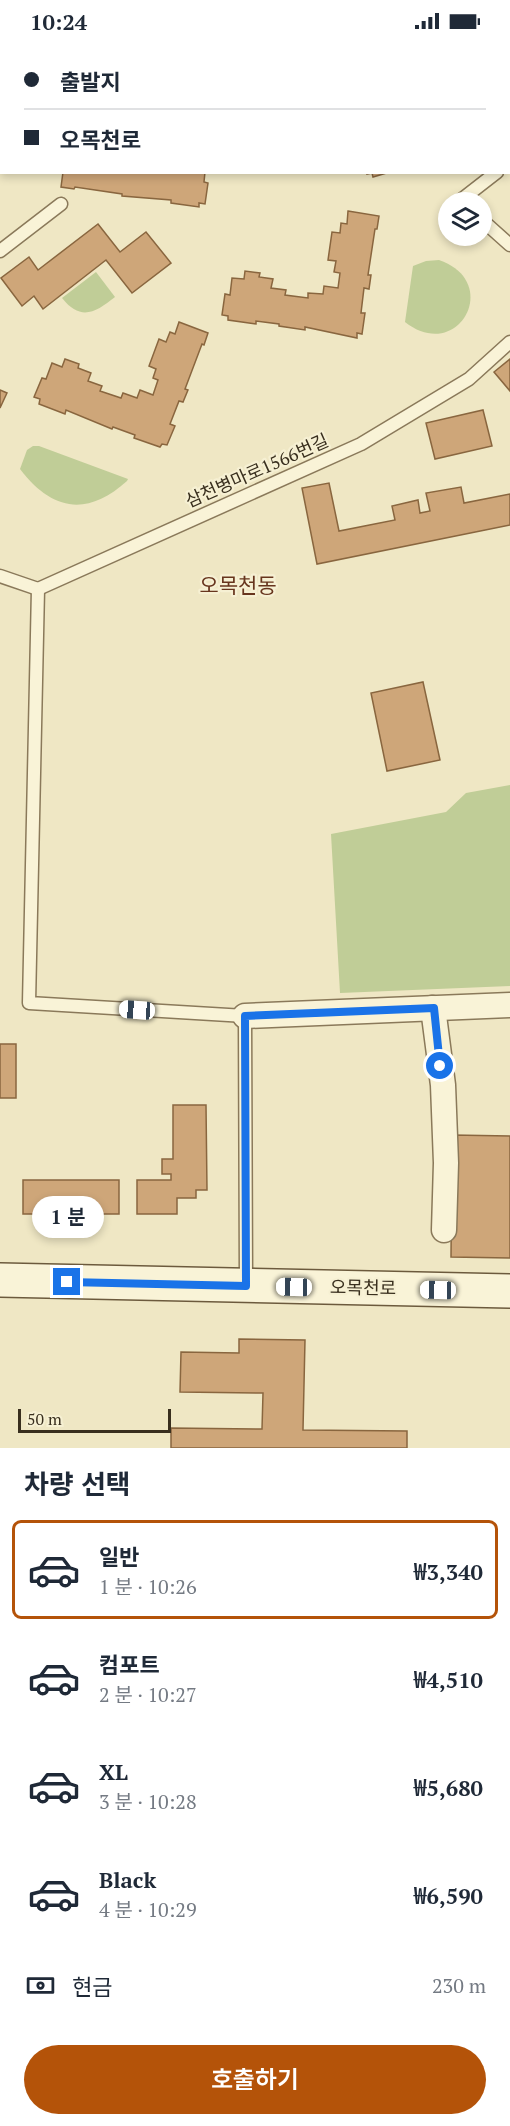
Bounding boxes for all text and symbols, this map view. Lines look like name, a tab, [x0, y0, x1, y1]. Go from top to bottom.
text: 10:24	[30, 7, 87, 36]
text: 출발지	[60, 67, 121, 96]
text: 오목천로	[60, 125, 141, 154]
map controls	[438, 192, 492, 246]
button: layers	[438, 192, 492, 246]
street label: 삼천병마로1566번길	[181, 428, 332, 512]
district label: 오목천동	[199, 571, 277, 599]
car	[118, 1000, 156, 1020]
route start	[426, 1052, 453, 1079]
callout: 1 분	[31, 1195, 103, 1237]
text: 1 분	[50, 1203, 86, 1230]
route end	[53, 1268, 80, 1295]
street label: 오목천로	[330, 1274, 396, 1300]
car	[276, 1278, 312, 1296]
car	[420, 1281, 456, 1299]
scale bar	[18, 1406, 171, 1434]
text: 50 m	[27, 1408, 62, 1430]
text: 차량 선택	[24, 1466, 131, 1502]
text: 일반	[99, 1542, 139, 1571]
icon: car	[27, 1543, 81, 1597]
text: ₩3,340	[414, 1557, 483, 1586]
text: 1 분 · 10:26	[99, 1573, 197, 1600]
text: 컴포트	[99, 1650, 160, 1679]
icon: car	[27, 1651, 81, 1705]
text: ₩4,510	[414, 1665, 483, 1694]
text: 2 분 · 10:27	[99, 1681, 197, 1708]
text: XL	[99, 1757, 128, 1786]
icon: car	[27, 1759, 81, 1813]
text: ₩5,680	[414, 1773, 483, 1802]
text: 3 분 · 10:28	[99, 1788, 197, 1815]
text: Black	[99, 1865, 156, 1894]
icon: car	[27, 1867, 81, 1921]
text: ₩6,590	[414, 1881, 483, 1910]
text: 4 분 · 10:29	[99, 1896, 197, 1923]
icon: cash	[24, 1969, 57, 2002]
text: 현금	[72, 1972, 112, 2001]
text: 230 m	[432, 1972, 486, 1999]
button: 호출하기	[24, 2045, 486, 2114]

